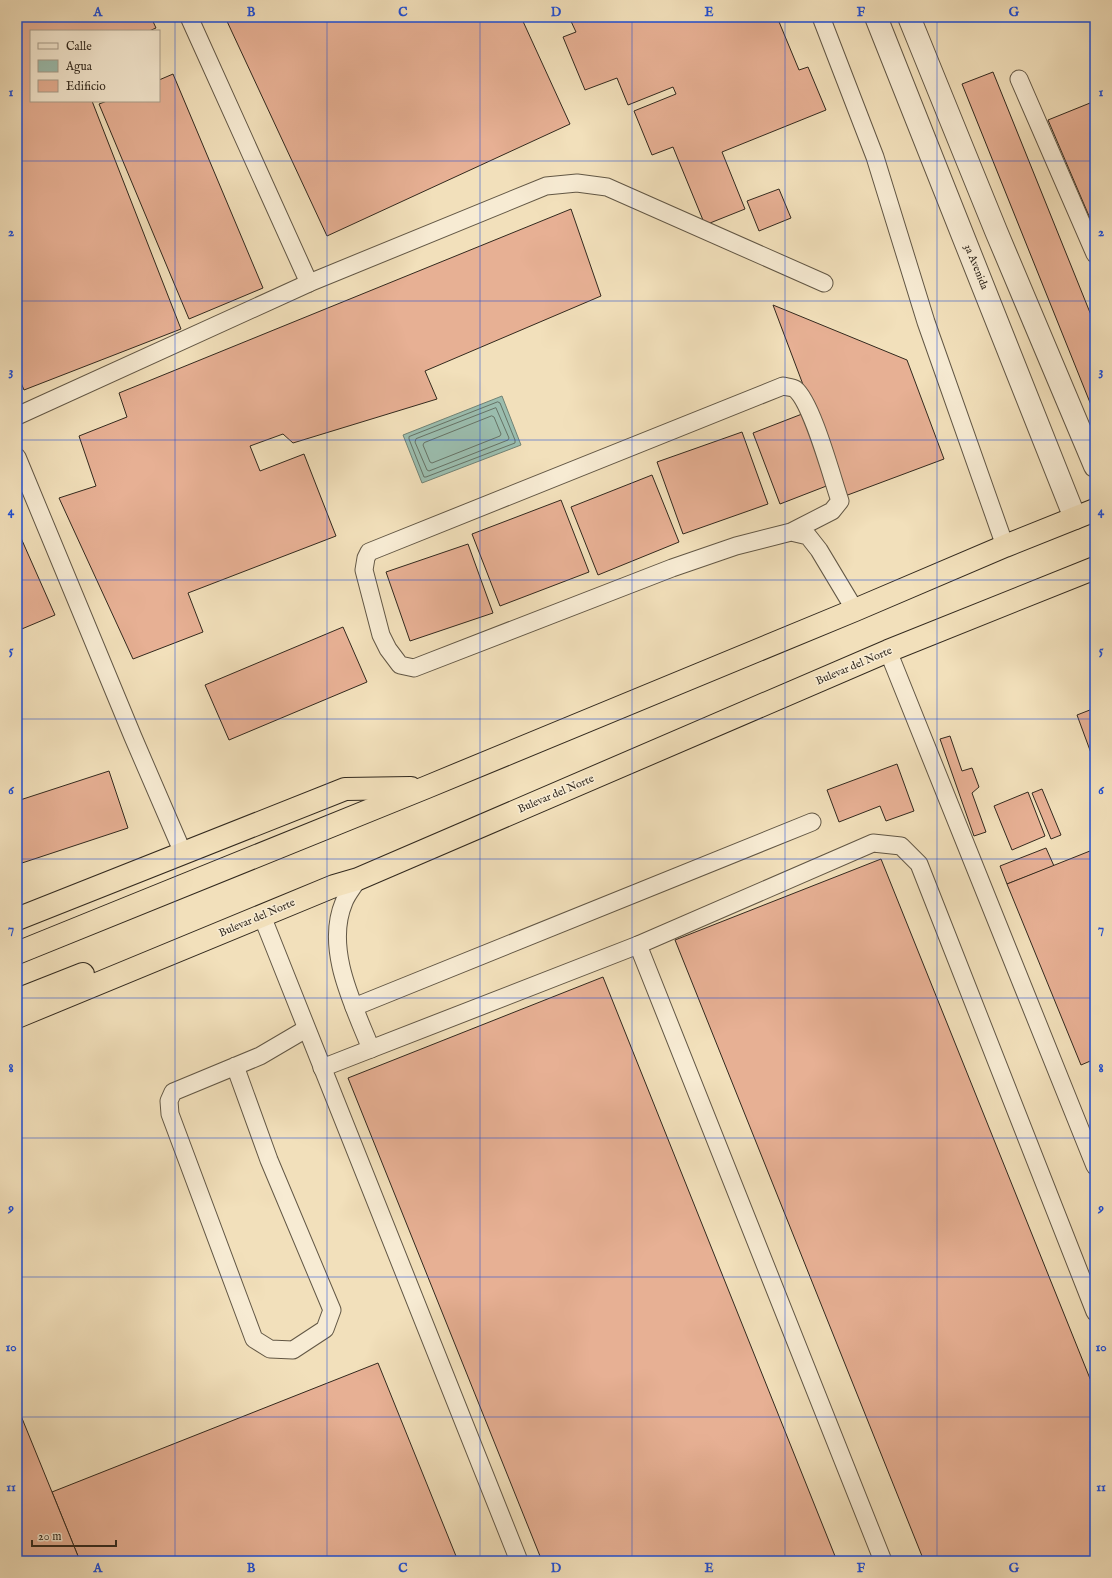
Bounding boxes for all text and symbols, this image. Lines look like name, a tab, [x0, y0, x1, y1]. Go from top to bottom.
text: A	[93, 4, 104, 21]
text: B	[247, 4, 256, 21]
text: C	[398, 4, 408, 21]
text: D	[551, 4, 562, 21]
text: E	[704, 4, 714, 21]
text: F	[857, 4, 866, 21]
text: G	[1009, 4, 1020, 21]
legend	[30, 30, 160, 102]
text: Calle	[66, 39, 92, 54]
text: Agua	[65, 59, 93, 74]
text: Edificio	[66, 79, 106, 94]
text: 1	[9, 84, 14, 101]
text: 1	[1099, 84, 1104, 101]
text: 2	[8, 224, 14, 241]
text: 2	[1098, 224, 1104, 241]
street label: 3a Avenida	[961, 242, 992, 292]
text: 3	[9, 363, 14, 380]
text: 3	[1099, 363, 1104, 380]
text: 4	[8, 503, 15, 520]
text: 4	[1098, 503, 1105, 520]
text: 5	[9, 642, 14, 659]
text: 5	[1099, 642, 1104, 659]
street label: Bulevar del Norte	[814, 644, 894, 688]
street label: Bulevar del Norte	[516, 772, 596, 816]
text: 6	[8, 782, 14, 799]
text: 6	[1098, 782, 1104, 799]
street label: Bulevar del Norte	[217, 896, 297, 940]
text: 7	[8, 921, 14, 938]
text: 7	[1098, 921, 1104, 938]
text: 8	[8, 1060, 14, 1077]
text: 8	[1098, 1060, 1104, 1077]
text: 9	[7, 1200, 14, 1217]
text: 9	[1097, 1200, 1104, 1217]
text: 10	[5, 1339, 17, 1356]
text: 10	[1095, 1339, 1107, 1356]
text: 11	[6, 1479, 16, 1496]
text: 11	[1096, 1479, 1106, 1496]
scale bar	[32, 1522, 116, 1548]
text: 20 m	[38, 1529, 61, 1544]
text: A	[93, 1560, 104, 1577]
text: B	[247, 1560, 256, 1577]
text: C	[398, 1560, 408, 1577]
text: D	[551, 1560, 562, 1577]
text: E	[704, 1560, 714, 1577]
text: F	[857, 1560, 866, 1577]
text: G	[1009, 1560, 1020, 1577]

